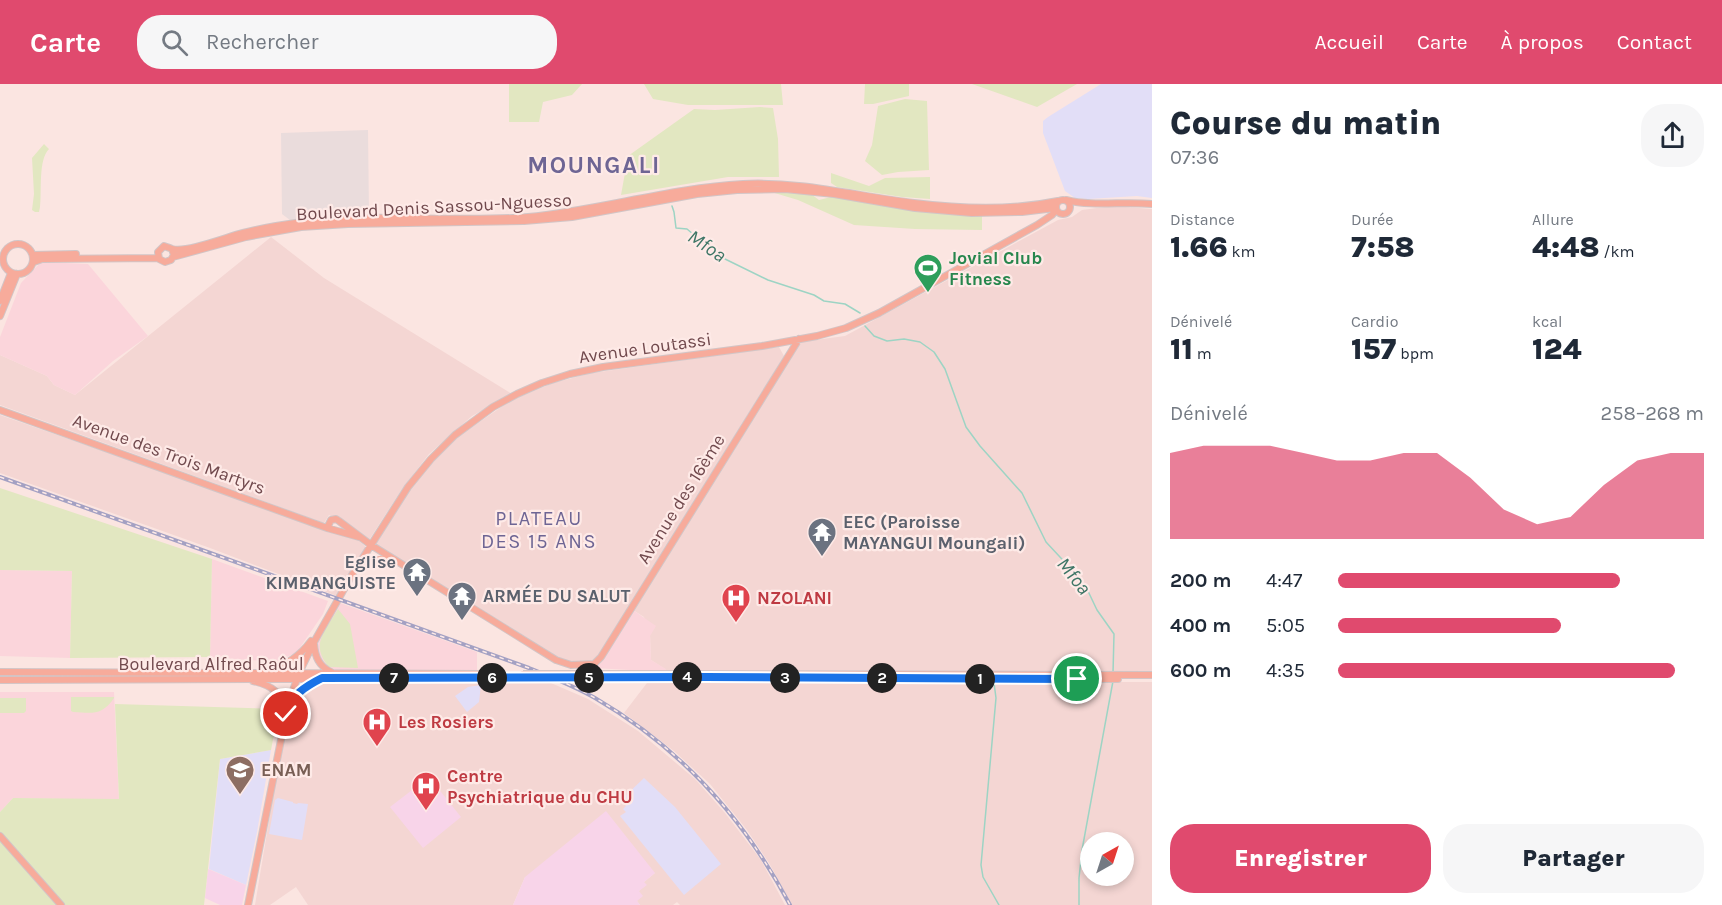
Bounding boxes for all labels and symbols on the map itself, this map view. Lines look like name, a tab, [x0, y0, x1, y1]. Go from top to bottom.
district label: MOUNGALI	[527, 151, 661, 179]
street label: Boulevard Denis Sassou-Nguesso	[296, 189, 572, 225]
water label: Mfoa	[683, 225, 731, 267]
place label: Jovial Club Fitness	[949, 247, 1042, 290]
sports icon: Jovial Club Fitness	[912, 252, 944, 294]
street label: Avenue Loutassi	[577, 328, 713, 368]
street label: Avenue des Trois Martyrs	[70, 409, 268, 499]
street label: Avenue des 16ème	[632, 430, 730, 568]
district label: PLATEAU DES 15 ANS	[481, 507, 597, 553]
place label: EEC (Paroisse MAYANGUI Moungali)	[843, 511, 1026, 554]
temple icon: EEC (Paroisse MAYANGUI Moungali)	[806, 516, 838, 558]
place label: Eglise KIMBANGUISTE	[265, 551, 396, 594]
water label: Mfoa	[1052, 553, 1096, 599]
temple icon: Eglise KIMBANGUISTE	[401, 556, 433, 598]
temple icon: ARMÉE DU SALUT	[446, 580, 478, 622]
hospital icon: NZOLANI	[720, 582, 752, 624]
place label: ARMÉE DU SALUT	[483, 584, 631, 607]
place label: NZOLANI	[757, 587, 832, 609]
street label: Boulevard Alfred Raôul	[118, 653, 304, 675]
pin	[1051, 653, 1102, 704]
pin: 4	[672, 662, 702, 692]
pin: 7	[379, 663, 409, 693]
pin: 6	[477, 663, 507, 693]
pin: 5	[574, 663, 604, 693]
pin: 3	[770, 663, 800, 693]
pin: 2	[867, 663, 897, 693]
pin: 1	[965, 664, 995, 694]
pin	[260, 688, 311, 739]
hospital icon: Les Rosiers	[361, 706, 393, 748]
place label: Les Rosiers	[398, 711, 494, 733]
school or university icon: ENAM	[224, 754, 256, 796]
place label: ENAM	[261, 759, 311, 781]
place label: Centre Psychiatrique du CHU	[447, 765, 633, 808]
hospital icon: Centre Psychiatrique du CHU	[410, 770, 442, 812]
north arrow	[1080, 832, 1134, 886]

